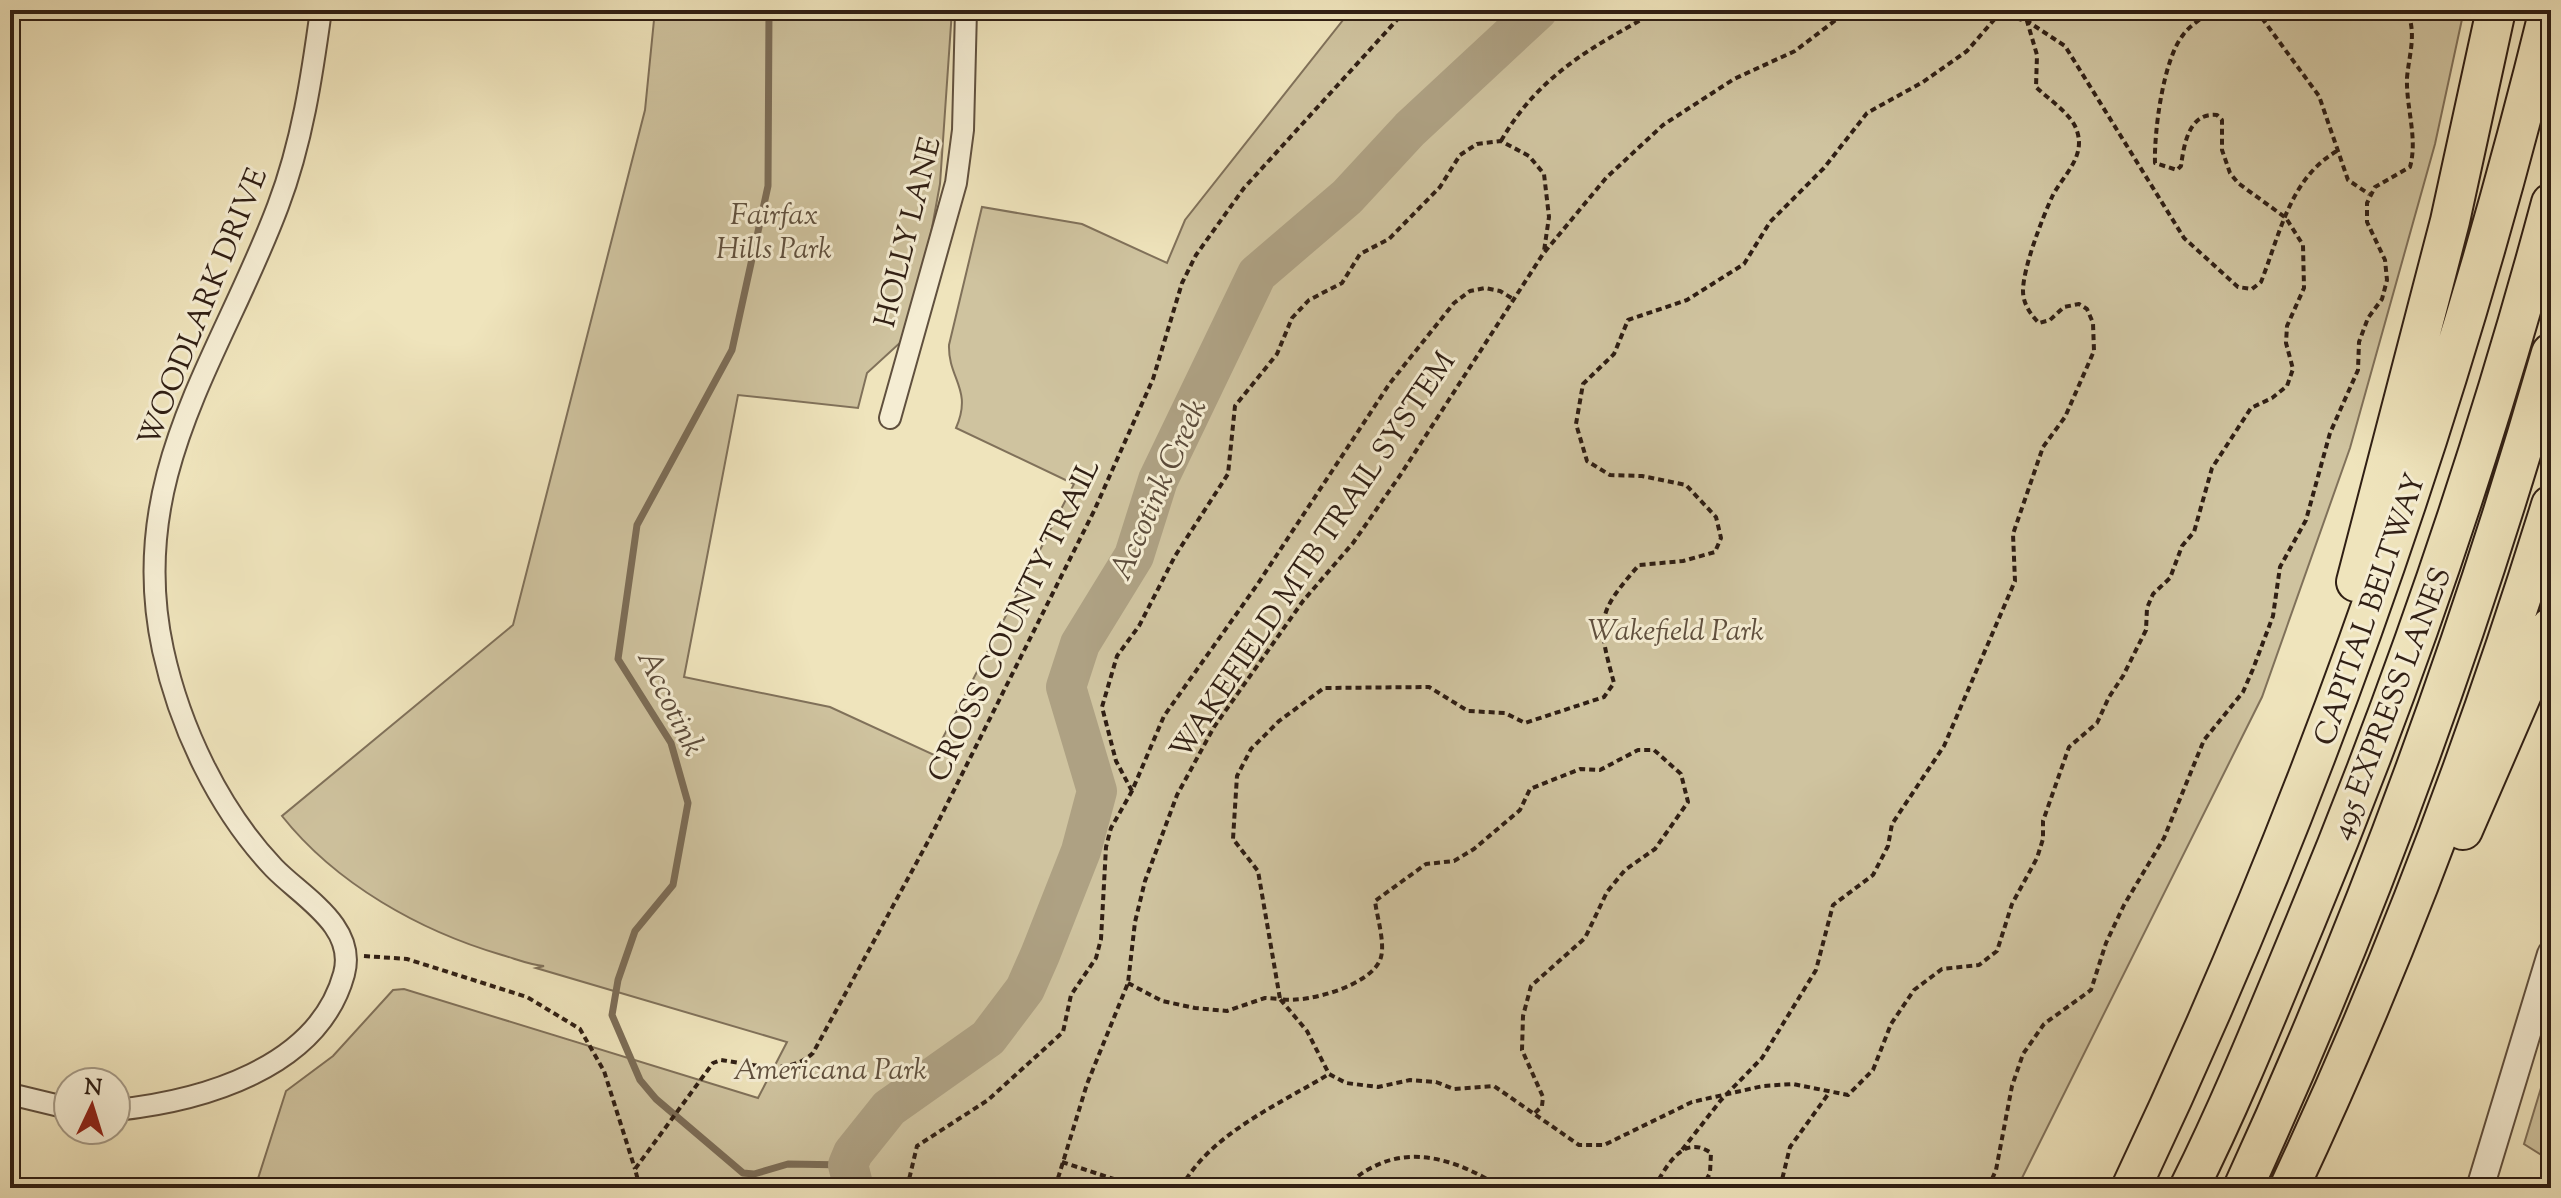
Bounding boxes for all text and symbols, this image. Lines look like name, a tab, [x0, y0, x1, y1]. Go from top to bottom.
street label: HOLLY LANE	[865, 133, 954, 332]
street label: WOODLARK DRIVE	[129, 162, 280, 454]
park label: Fairfax Hills Park	[716, 195, 832, 272]
street label: WAKEFIELD MTB TRAIL SYSTEM	[1161, 344, 1467, 769]
water label: Accotink Creek	[1099, 392, 1220, 588]
street label: CROSS COUNTY TRAIL	[918, 452, 1112, 790]
street label: CAPITAL BELTWAY	[2305, 468, 2438, 752]
street label: 495 EXPRESS LANES	[2321, 562, 2464, 846]
park label: Wakefield Park	[1588, 611, 1764, 654]
water label: Accotink	[624, 642, 715, 764]
park label: Americana Park	[733, 1050, 927, 1093]
north arrow	[52, 1066, 132, 1146]
text: N	[83, 1072, 103, 1106]

